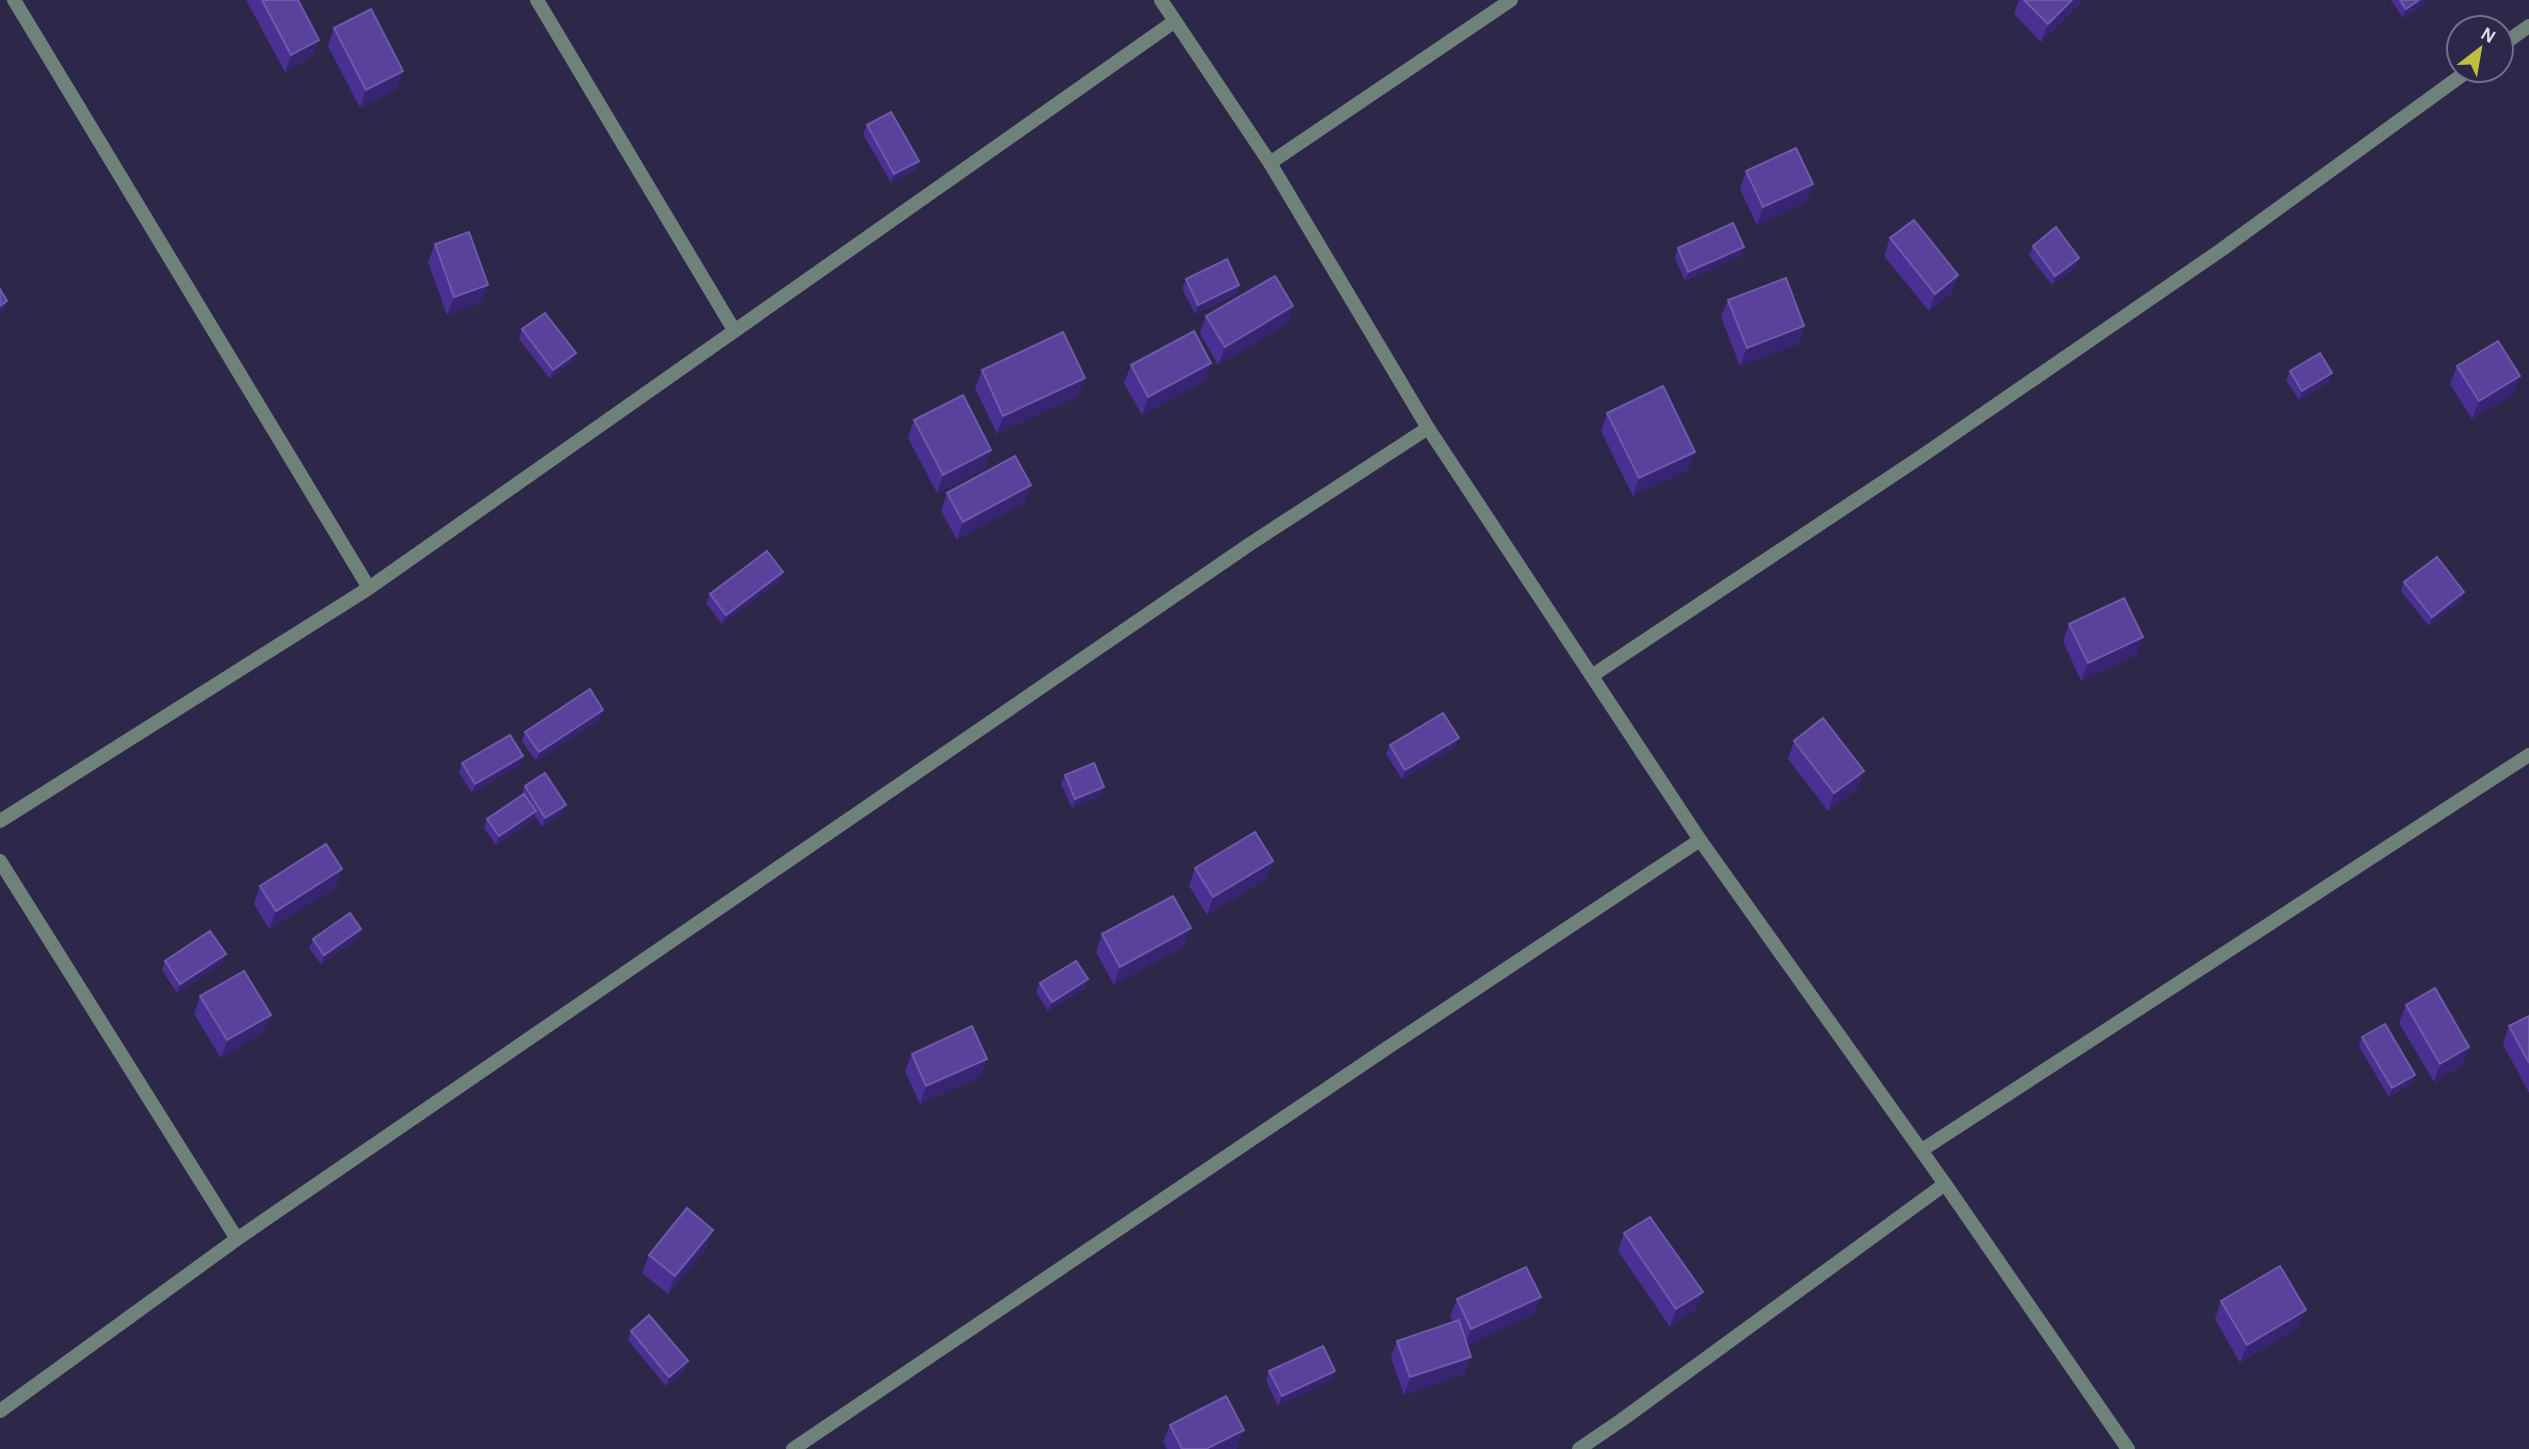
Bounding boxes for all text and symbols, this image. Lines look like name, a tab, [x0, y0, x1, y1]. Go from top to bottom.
north arrow	[2445, 14, 2515, 84]
text: N	[2477, 24, 2499, 47]

